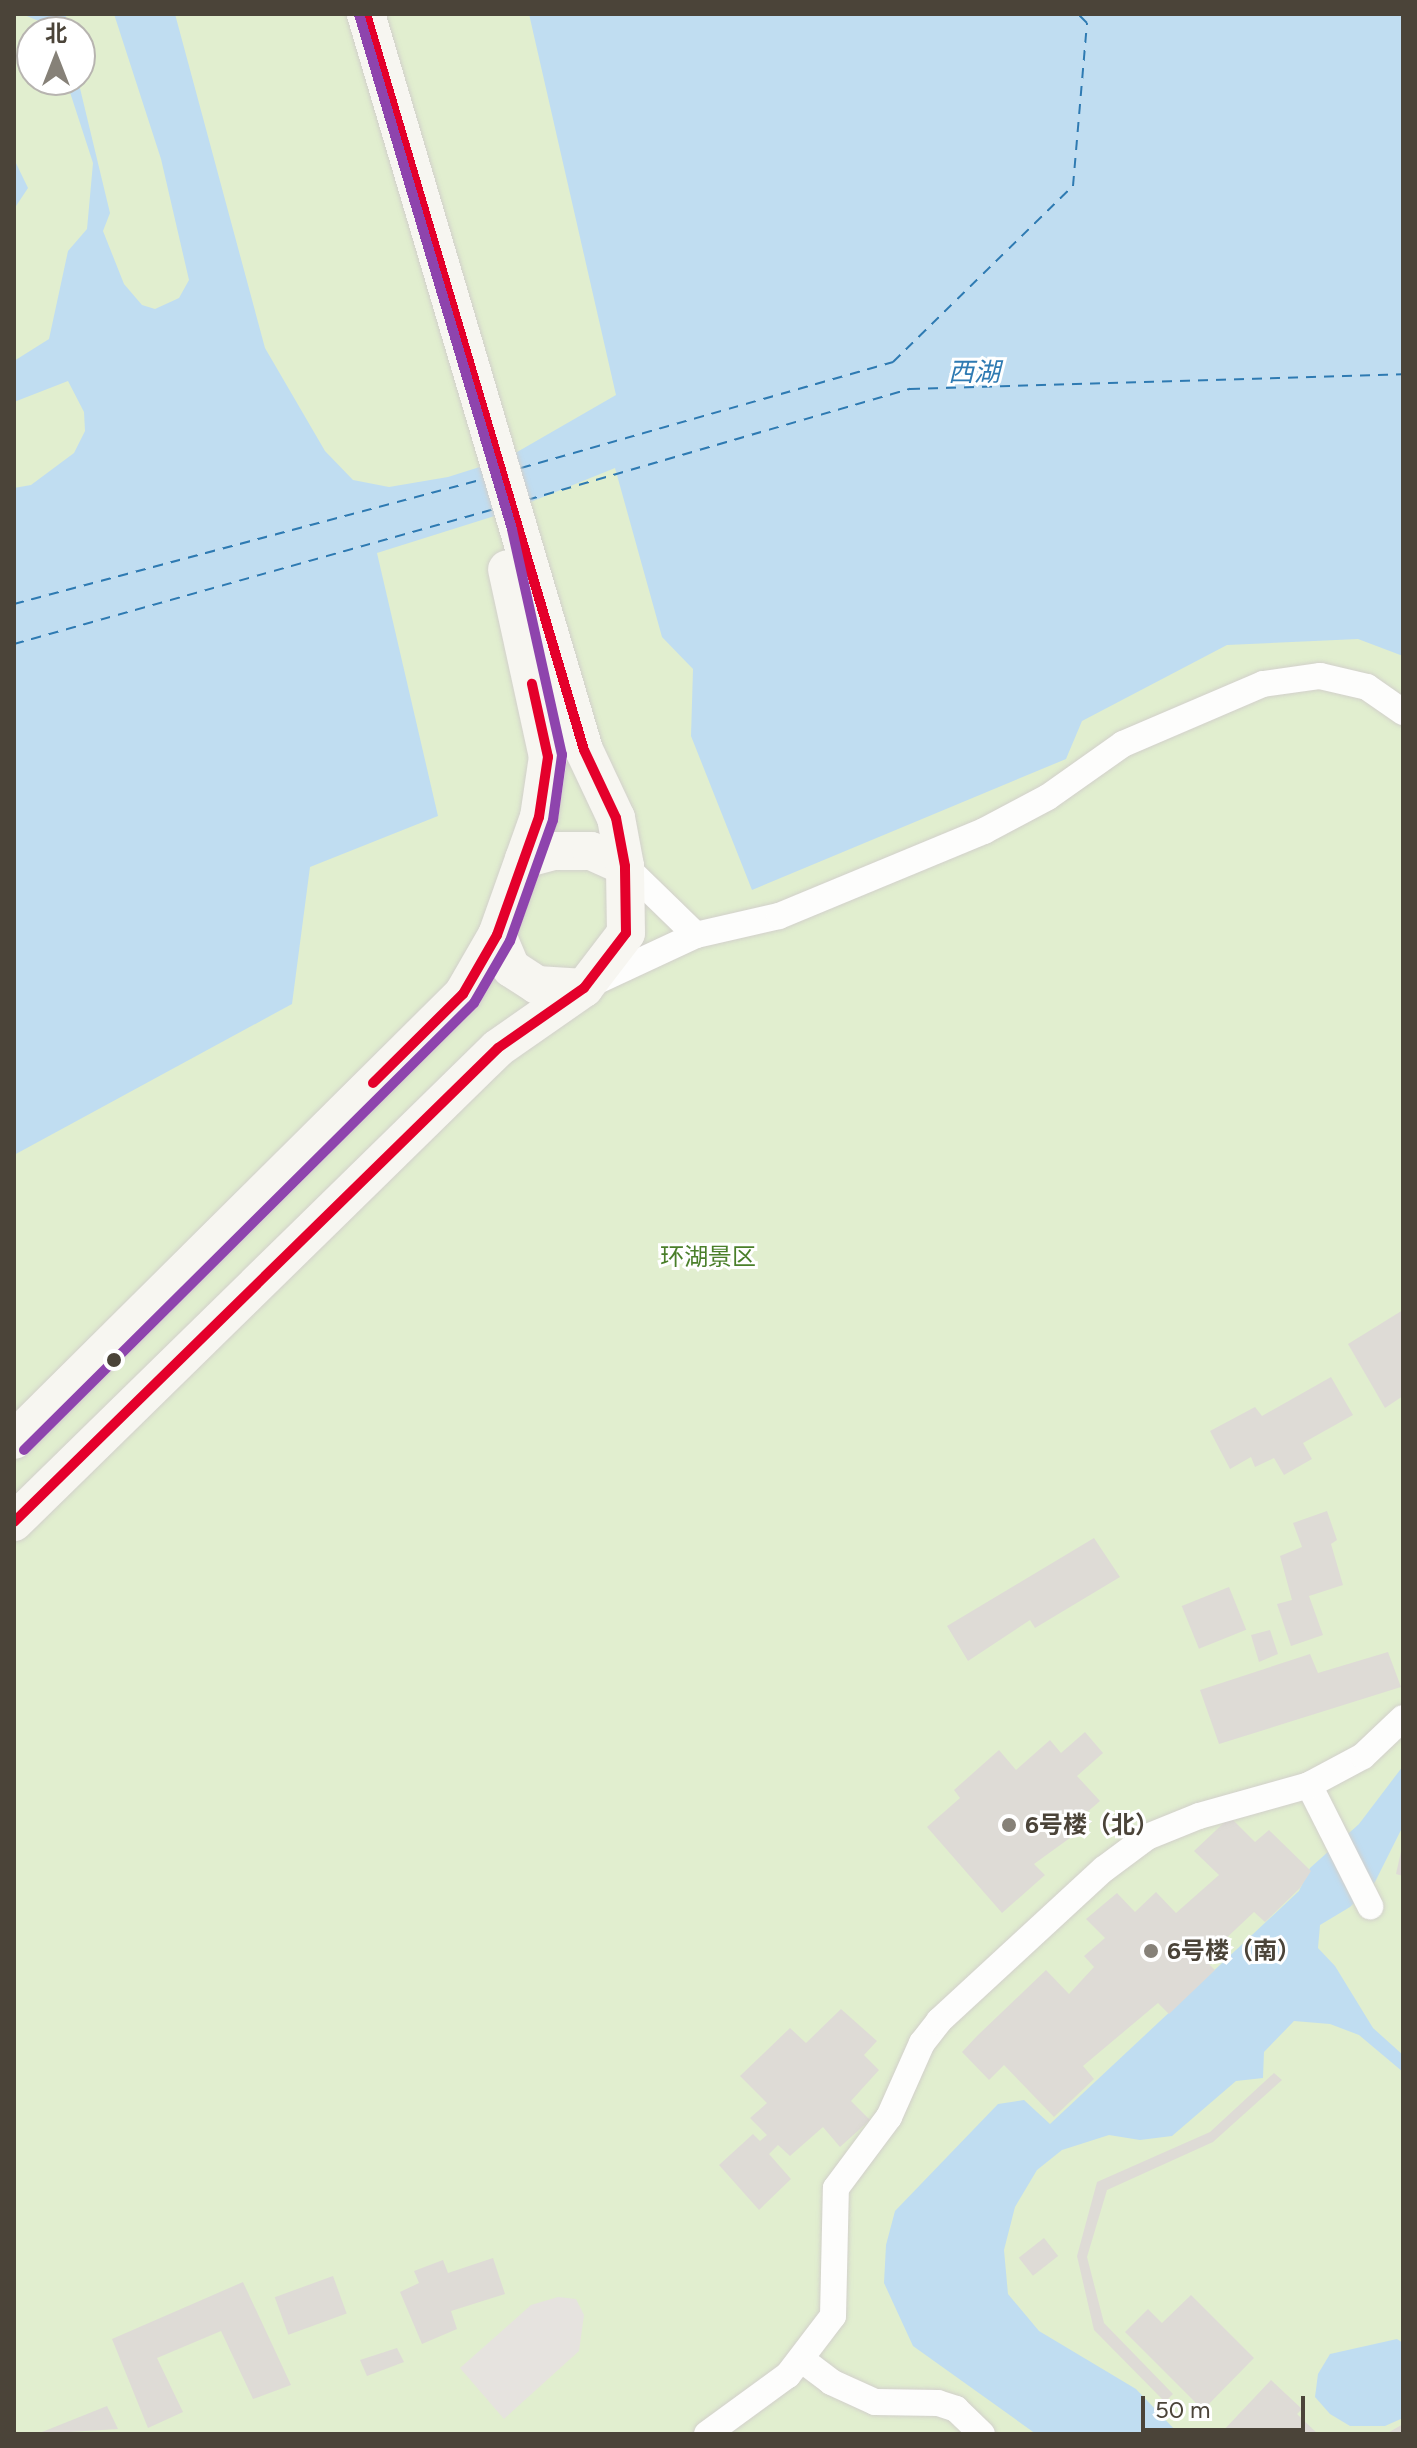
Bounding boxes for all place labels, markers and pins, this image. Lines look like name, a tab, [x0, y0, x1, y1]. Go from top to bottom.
unlabelled marker	[106, 1352, 122, 1368]
place label: 6号楼（北）	[1025, 1811, 1159, 1839]
marker: 6号楼（北）	[1000, 1816, 1018, 1834]
place label: 6号楼（南）	[1167, 1937, 1301, 1965]
marker: 6号楼（南）	[1142, 1942, 1160, 1960]

